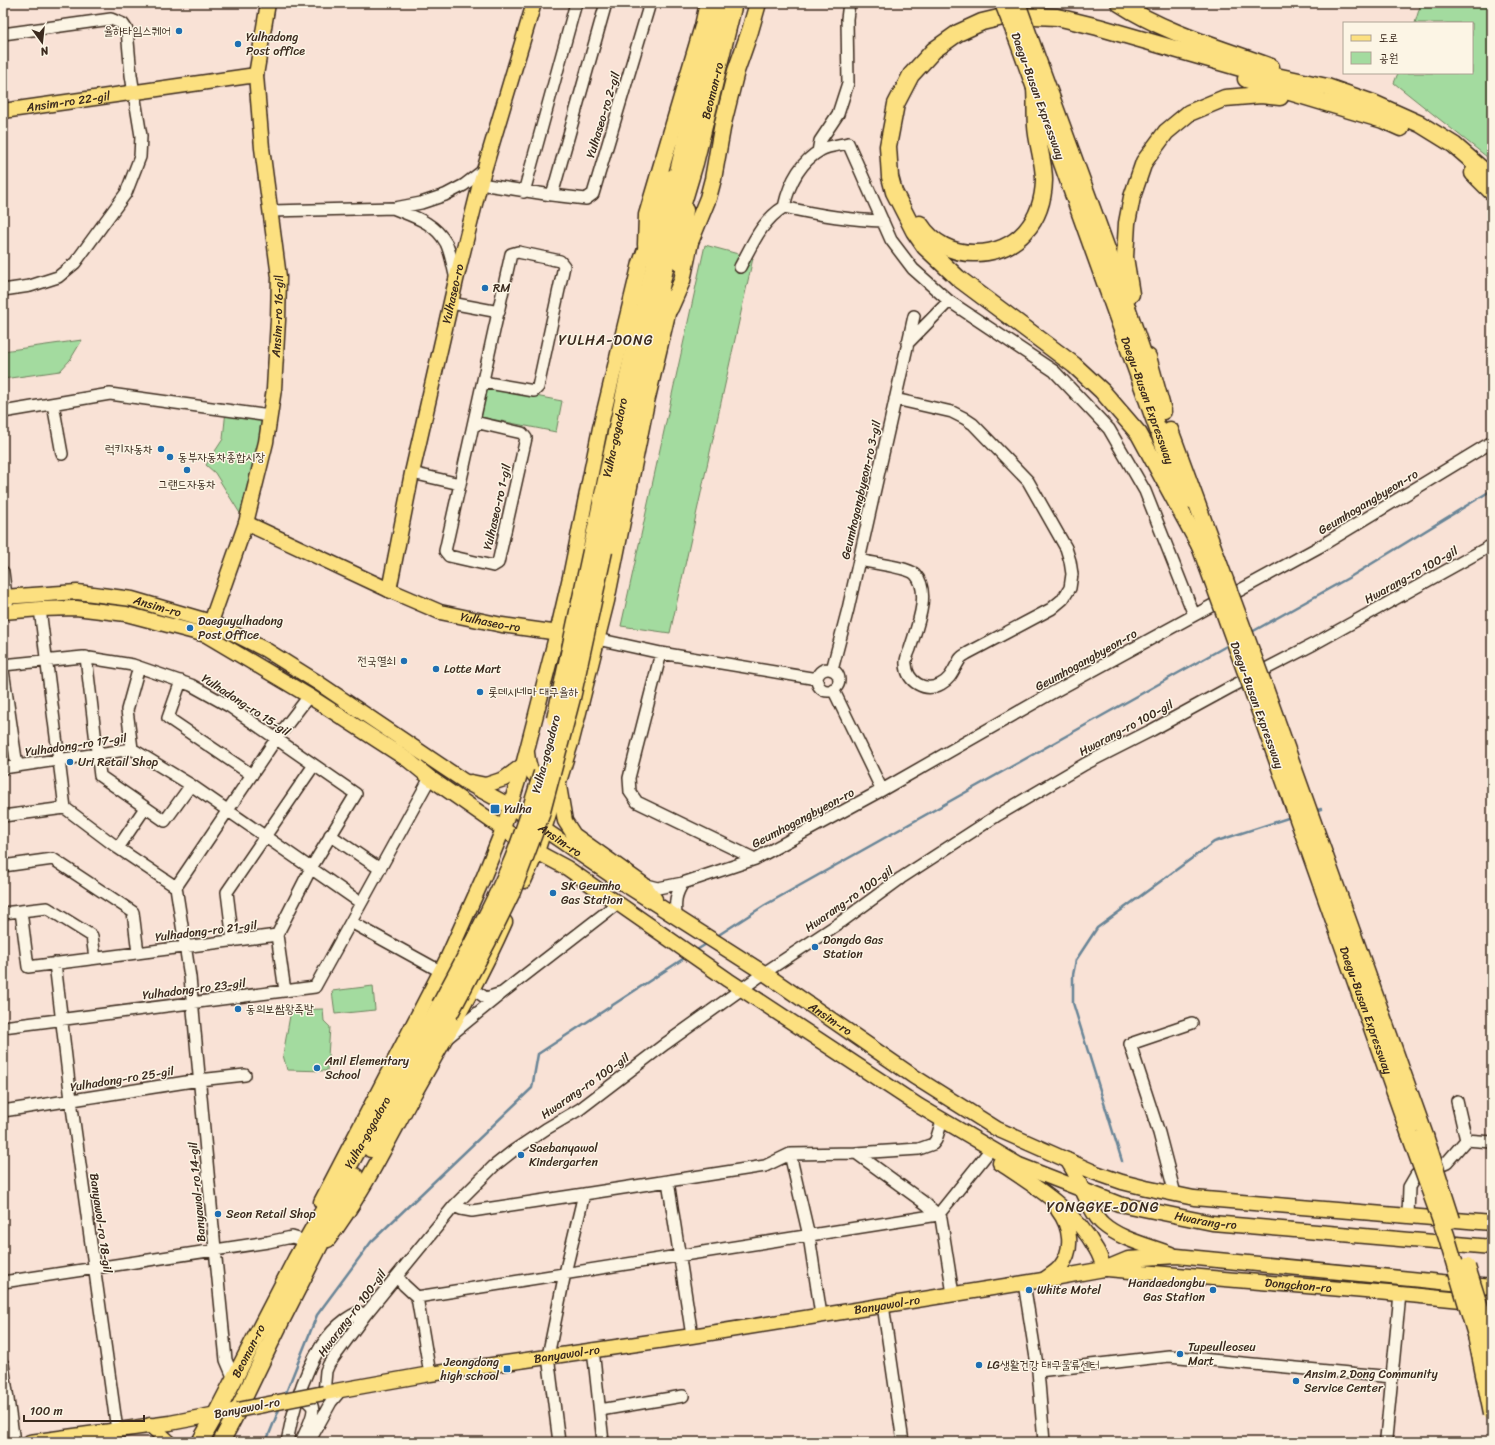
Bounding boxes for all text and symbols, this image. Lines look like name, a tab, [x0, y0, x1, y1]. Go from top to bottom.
place label: 율하타임스퀘어	[103, 20, 171, 42]
north arrow	[22, 22, 62, 62]
legend	[1343, 22, 1473, 74]
marker: 율하타임스퀘어	[174, 26, 184, 36]
place label: Yulhadong Post office	[246, 26, 305, 62]
text: 도로	[1379, 27, 1398, 49]
street label: Daegu-Busan Expressway	[1005, 29, 1072, 164]
marker: Yulhadong Post office	[233, 39, 243, 49]
text: N	[38, 41, 52, 61]
text: 공원	[1379, 47, 1398, 69]
street label: Beoman-ro	[695, 60, 730, 122]
street label: Yulhaseo-ro 2-gil	[579, 69, 627, 161]
street label: Ansim-ro 22-gil	[24, 85, 112, 119]
street label: Yulhaseo-ro	[435, 261, 471, 326]
street label: Ansim-ro 16-gil	[265, 273, 290, 359]
place label: RM	[493, 277, 511, 299]
marker: RM	[480, 283, 490, 293]
district label: YULHA-DONG	[559, 328, 653, 353]
street label: Daegu-Busan Expressway	[1114, 333, 1181, 468]
street label: Yulha-gogadoro	[596, 396, 634, 479]
street label: Geumhogangbyeon-ro 3-gil	[834, 418, 888, 562]
place label: 럭키자동차	[105, 438, 153, 460]
marker: 럭키자동차	[156, 444, 166, 454]
place label: 동부자동차종합시장	[178, 446, 265, 468]
marker: 동부자동차종합시장	[165, 452, 175, 462]
street label: Yulhaseo-ro 1-gil	[476, 461, 518, 552]
street label: Geumhogangbyeon-ro	[1314, 463, 1422, 541]
marker: 그랜드자동차	[182, 465, 192, 475]
place label: 그랜드자동차	[158, 473, 216, 495]
street label: Hwarang-ro 100-gil	[1360, 540, 1463, 610]
street label: Ansim-ro	[130, 589, 184, 624]
street label: Yulhaseo-ro	[458, 606, 522, 638]
place label: Daeguyulhadong Post Office	[198, 610, 283, 646]
marker: Daeguyulhadong Post Office	[185, 623, 195, 633]
street label: Geumhogangbyeon-ro	[1031, 623, 1141, 697]
street label: Daegu-Busan Expressway	[1224, 638, 1291, 773]
place label: 전국열쇠	[357, 650, 396, 672]
marker: 전국열쇠	[399, 656, 409, 666]
place label: Lotte Mart	[444, 658, 501, 680]
marker: Lotte Mart	[431, 664, 441, 674]
street label: Yulhadong-ro 15-gil	[197, 668, 296, 743]
place label: 롯데시네마 대구율하	[488, 681, 578, 703]
marker: 롯데시네마 대구율하	[475, 687, 485, 697]
street label: Hwarang-ro 100-gil	[1075, 693, 1178, 762]
street label: Yulha-gogadoro	[525, 712, 567, 796]
street label: Yulhadong-ro 17-gil	[24, 727, 129, 763]
place label: Uri Retail Shop	[78, 751, 159, 773]
marker: Uri Retail Shop	[65, 757, 75, 767]
street label: Geumhogangbyeon-ro	[748, 782, 858, 854]
place label: Yulha	[504, 798, 532, 820]
marker: Yulha	[489, 803, 501, 815]
street label: Ansim-ro	[533, 817, 586, 863]
street label: Hwarang-ro 100-gil	[800, 860, 899, 938]
place label: SK Geumho Gas Station	[561, 875, 623, 911]
marker: SK Geumho Gas Station	[548, 888, 558, 898]
street label: Yulhadong-ro 21-gil	[154, 914, 259, 948]
place label: Dongdo Gas Station	[823, 929, 884, 965]
marker: Dongdo Gas Station	[810, 942, 820, 952]
street label: Daegu-Busan Expressway	[1333, 943, 1399, 1078]
street label: Yulhadong-ro 23-gil	[141, 972, 247, 1006]
street label: Ansim-ro	[803, 995, 857, 1042]
place label: 동의보쌈왕족발	[246, 998, 314, 1020]
marker: 동의보쌈왕족발	[233, 1004, 243, 1014]
street label: Hwarang-ro 100-gil	[536, 1047, 635, 1125]
place label: Anil Elementary School	[324, 1050, 410, 1086]
street label: Yulhadong-ro 25-gil	[69, 1060, 176, 1098]
marker: Anil Elementary School	[312, 1063, 322, 1073]
street label: Yulha-gogadoro	[338, 1092, 397, 1173]
place label: Saebanyawol Kindergarten	[529, 1137, 598, 1173]
street label: Banyawol-ro 14-gil	[182, 1140, 212, 1243]
marker: Saebanyawol Kindergarten	[516, 1150, 526, 1160]
street label: Banyawol-ro 18-gil	[83, 1172, 119, 1275]
district label: YONGGYE-DONG	[1046, 1195, 1160, 1220]
place label: Seon Retail Shop	[226, 1203, 316, 1225]
street label: Hwarang-ro	[1173, 1205, 1238, 1236]
marker: Seon Retail Shop	[213, 1209, 223, 1219]
street label: Hwarang-ro 100-gil	[312, 1264, 393, 1361]
place label: Handaedongbu Gas Station	[1128, 1272, 1206, 1308]
street label: Dongchon-ro	[1264, 1272, 1333, 1299]
place label: White Motel	[1037, 1279, 1102, 1301]
marker: White Motel	[1024, 1285, 1034, 1295]
marker: Handaedongbu Gas Station	[1208, 1285, 1218, 1295]
street label: Banyawol-ro	[852, 1289, 922, 1321]
street label: Beoman-ro	[225, 1320, 272, 1382]
place label: Tupeulleoseu Mart	[1188, 1336, 1256, 1372]
street label: Banyawol-ro	[532, 1338, 601, 1370]
marker: Tupeulleoseu Mart	[1175, 1349, 1185, 1359]
place label: Jeongdong high school	[440, 1351, 500, 1387]
place label: LG생활건강 대구물류센터	[987, 1354, 1100, 1376]
marker: LG생활건강 대구물류센터	[974, 1360, 984, 1370]
place label: Ansim 2 Dong Community Service Center	[1303, 1363, 1438, 1399]
marker: Jeongdong high school	[502, 1364, 512, 1374]
marker: Ansim 2 Dong Community Service Center	[1291, 1376, 1301, 1386]
street label: Banyawol-ro	[212, 1391, 282, 1425]
scale bar	[24, 1397, 144, 1423]
text: 100 m	[30, 1400, 63, 1422]

